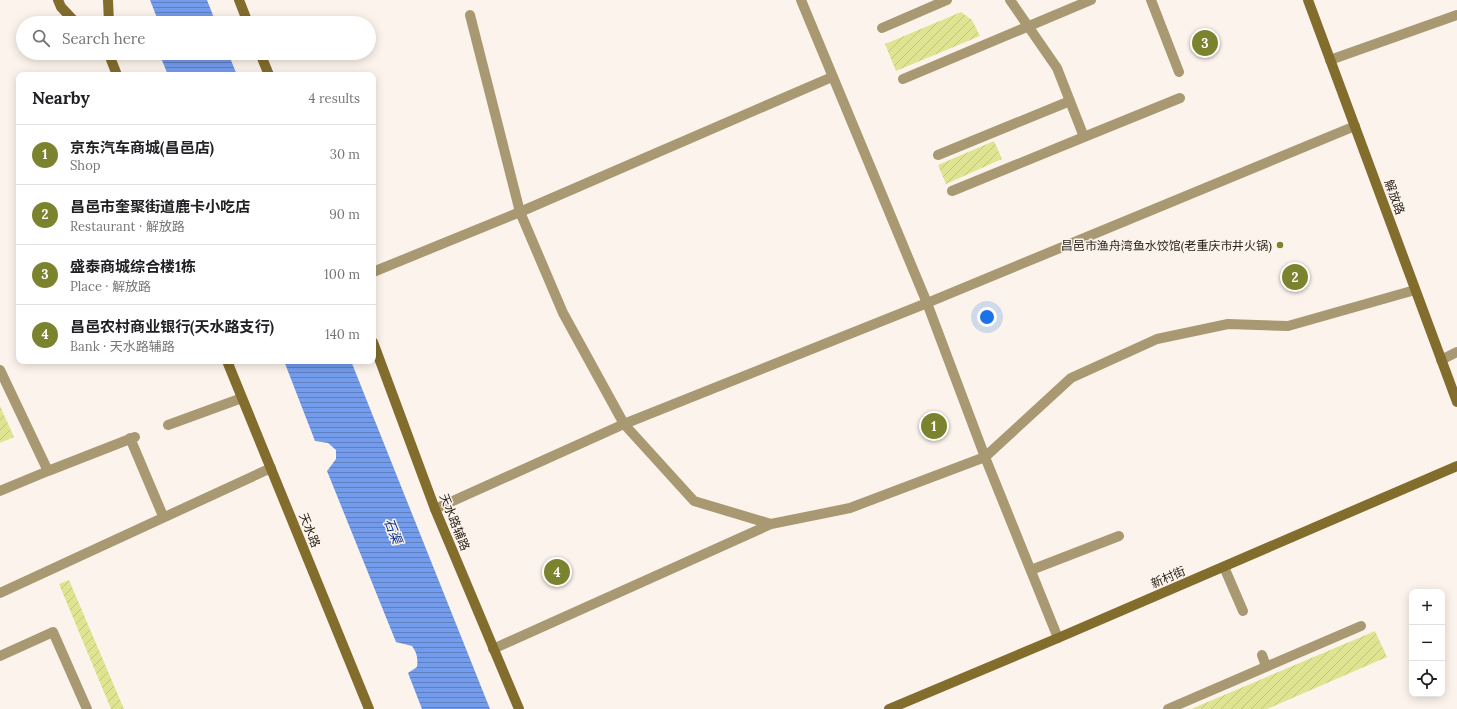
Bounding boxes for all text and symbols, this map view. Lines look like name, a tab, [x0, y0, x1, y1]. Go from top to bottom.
search box	[16, 16, 376, 60]
icon: search	[30, 27, 52, 49]
pin: 3	[1192, 28, 1218, 58]
text: Search here	[62, 29, 145, 48]
text: Nearby	[32, 87, 90, 109]
text: 4 results	[309, 90, 360, 107]
text: 京东汽车商城(昌邑店)	[70, 138, 214, 157]
text: 1	[42, 146, 48, 163]
text: 30 m	[330, 146, 360, 163]
text: Shop	[70, 157, 101, 174]
street label: 解放路	[1382, 178, 1408, 216]
text: 昌邑市奎聚街道鹿卡小吃店	[70, 197, 250, 216]
text: 2	[42, 206, 48, 223]
text: 90 m	[329, 206, 360, 223]
text: Restaurant · 解放路	[70, 218, 185, 235]
place label: 昌邑市渔舟湾鱼水饺馆(老重庆市井火锅)	[1061, 238, 1272, 254]
marker: 昌邑市渔舟湾鱼水饺馆(老重庆市井火锅)	[1275, 240, 1285, 250]
text: 盛泰商城综合楼1栋	[70, 257, 196, 276]
pin: 2	[1282, 262, 1308, 292]
text: 3	[41, 266, 49, 283]
text: 100 m	[324, 266, 360, 283]
text: Place · 解放路	[70, 278, 151, 295]
your location	[977, 307, 997, 327]
text: 昌邑农村商业银行(天水路支行)	[70, 317, 274, 336]
text: 4	[41, 326, 49, 343]
text: 140 m	[325, 326, 360, 343]
text: Bank · 天水路辅路	[70, 338, 175, 355]
pin: 1	[921, 411, 947, 441]
street label: 天水路辅路	[437, 491, 473, 553]
street label: 天水路	[296, 510, 324, 550]
water label: 石渠	[380, 516, 406, 548]
pin: 4	[544, 557, 570, 587]
street label: 新村街	[1148, 563, 1188, 591]
map controls	[1409, 589, 1445, 697]
button: +	[1409, 589, 1445, 625]
button: −	[1409, 625, 1445, 661]
button: locate	[1409, 661, 1445, 697]

